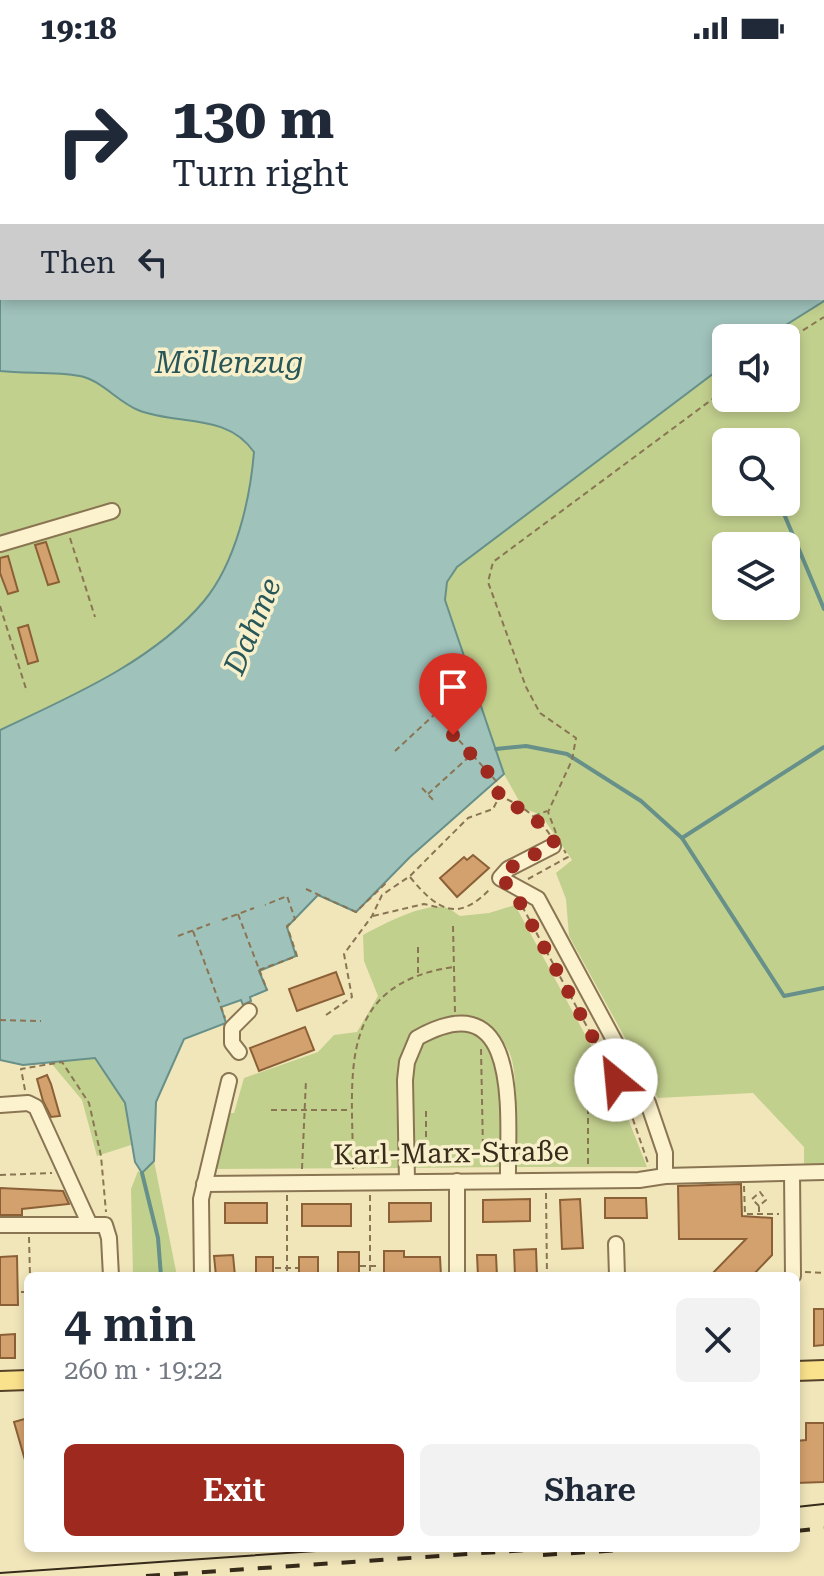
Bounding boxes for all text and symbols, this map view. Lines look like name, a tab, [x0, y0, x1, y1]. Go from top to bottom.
text: 19:18	[40, 11, 117, 46]
text: 130 m	[172, 86, 334, 152]
icon: right	[40, 88, 144, 192]
text: Turn right	[172, 153, 349, 195]
icon: left	[131, 240, 175, 284]
text: Then	[40, 245, 115, 280]
map controls	[712, 324, 800, 620]
button: sound	[712, 324, 800, 412]
water label: Möllenzug	[154, 345, 303, 380]
button: search	[712, 428, 800, 516]
button: layers	[712, 532, 800, 620]
water label: Dahme	[216, 573, 288, 680]
pin	[419, 653, 487, 735]
icon: arrive	[431, 665, 475, 709]
position arrow	[574, 1038, 658, 1122]
street label: Karl-Marx-Straße	[333, 1134, 569, 1172]
text: 4 min	[64, 1297, 196, 1353]
button: close	[676, 1298, 760, 1382]
text: 260 m · 19:22	[64, 1355, 223, 1385]
button: Exit	[64, 1444, 404, 1536]
button: Share	[420, 1444, 760, 1536]

